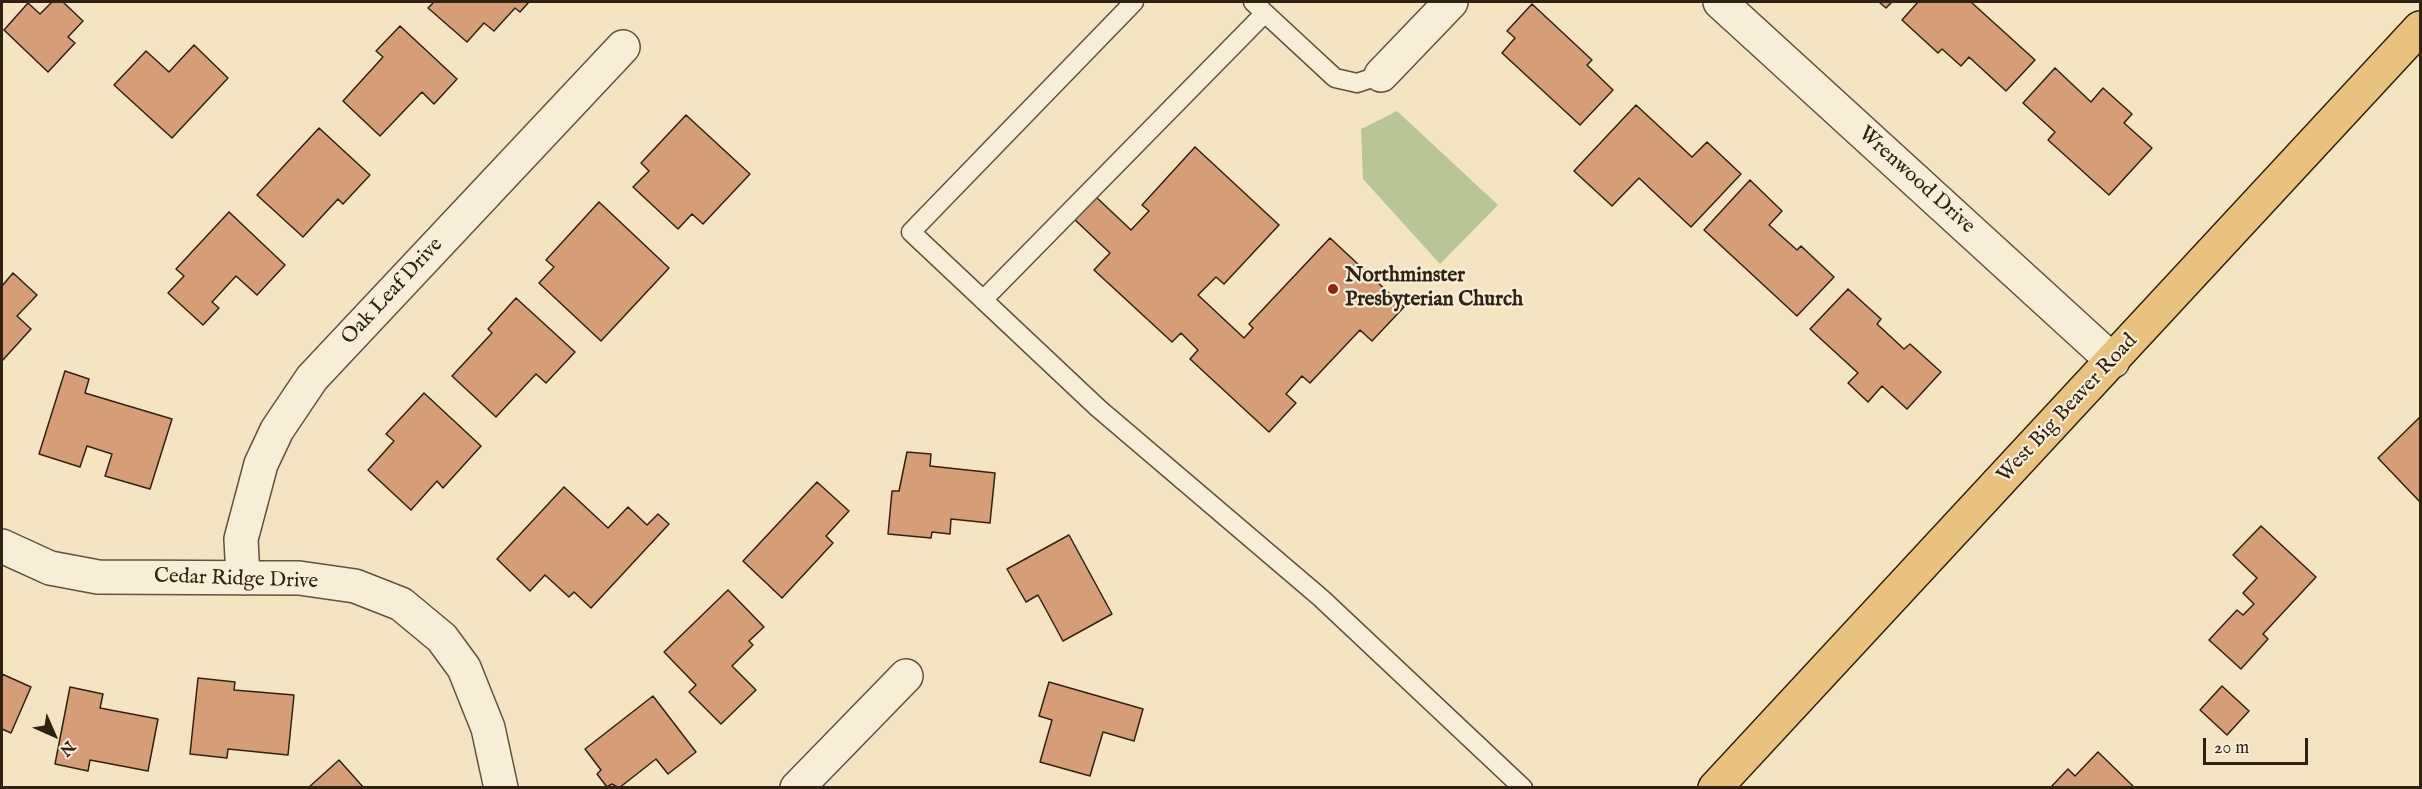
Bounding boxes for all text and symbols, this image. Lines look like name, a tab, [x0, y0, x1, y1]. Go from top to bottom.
street label: Wrenwood Drive	[1853, 122, 1979, 240]
street label: Oak Leaf Drive	[337, 233, 449, 351]
place label: Northminster Presbyterian Church	[1345, 264, 1523, 314]
marker: Northminster Presbyterian Church	[1326, 282, 1340, 296]
street label: West Big Beaver Road	[1993, 329, 2143, 489]
street label: Cedar Ridge Drive	[153, 565, 319, 595]
north arrow	[24, 705, 84, 765]
scale bar	[2206, 726, 2311, 764]
text: N	[55, 736, 79, 760]
text: 20 m	[2214, 737, 2249, 760]

